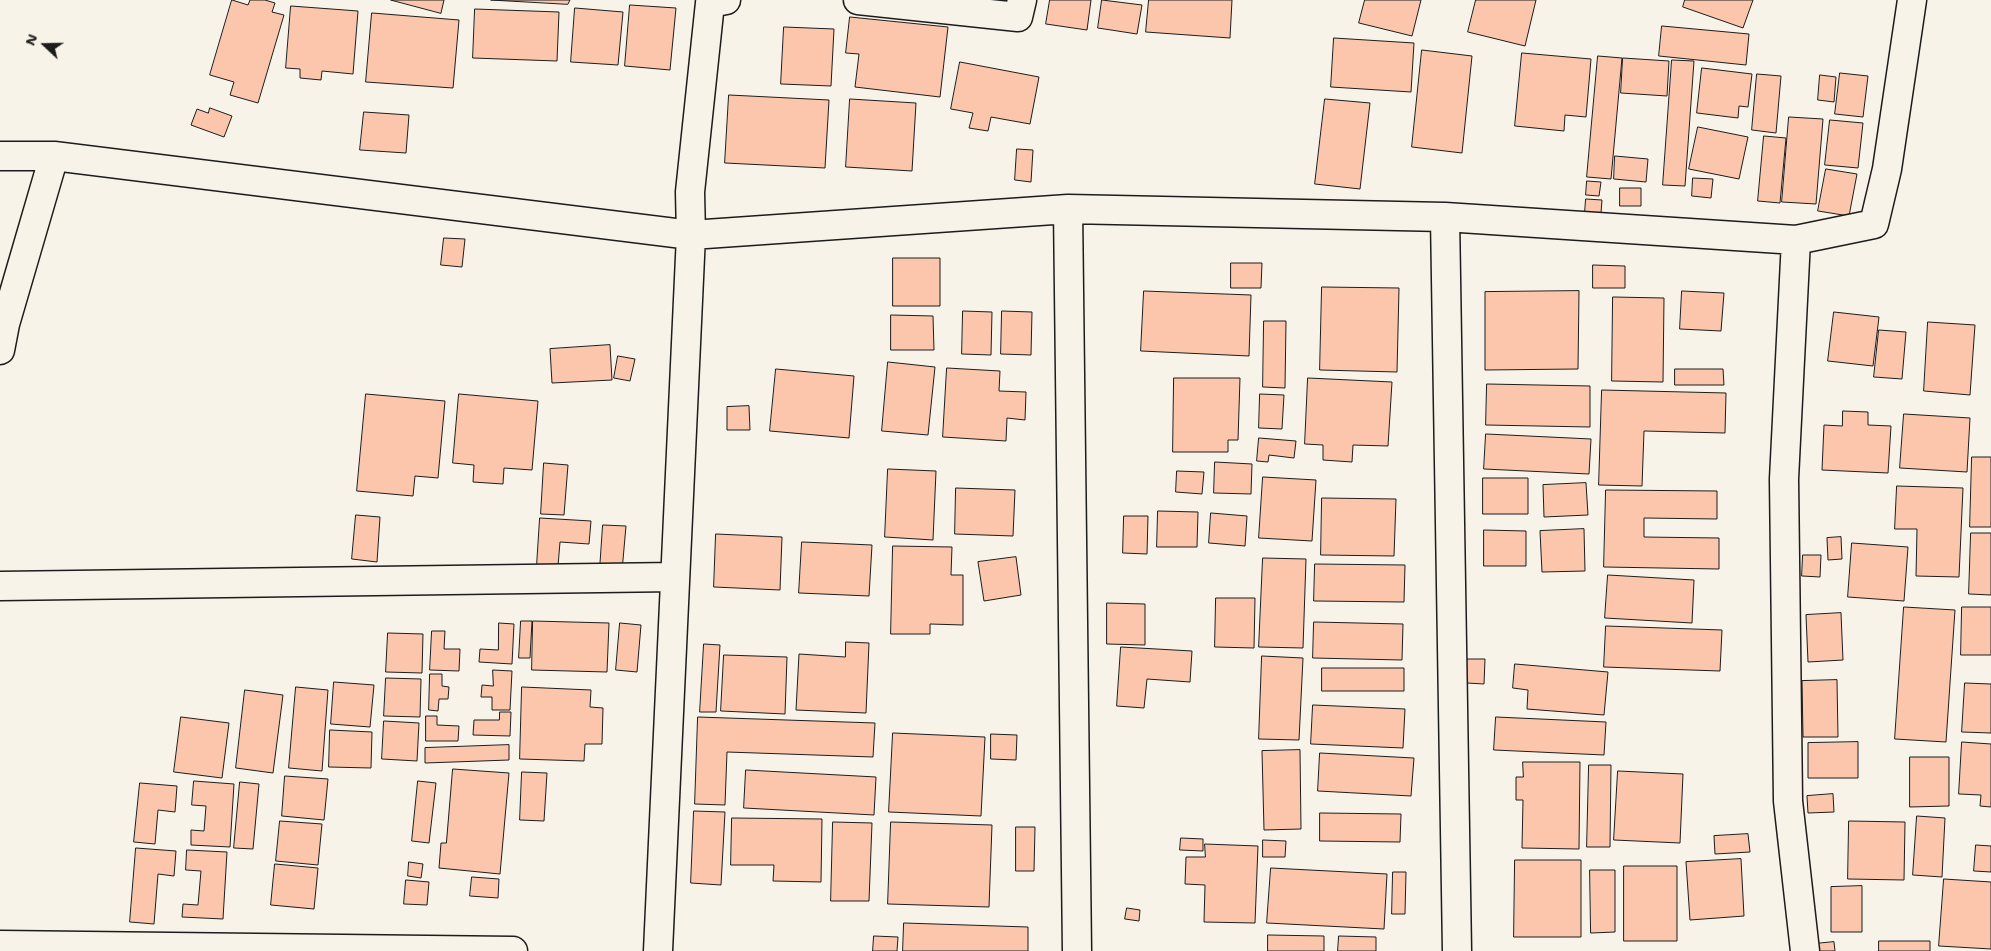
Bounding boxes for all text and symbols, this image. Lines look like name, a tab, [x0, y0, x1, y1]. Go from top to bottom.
north arrow	[20, 20, 70, 70]
text: N	[21, 31, 41, 48]

